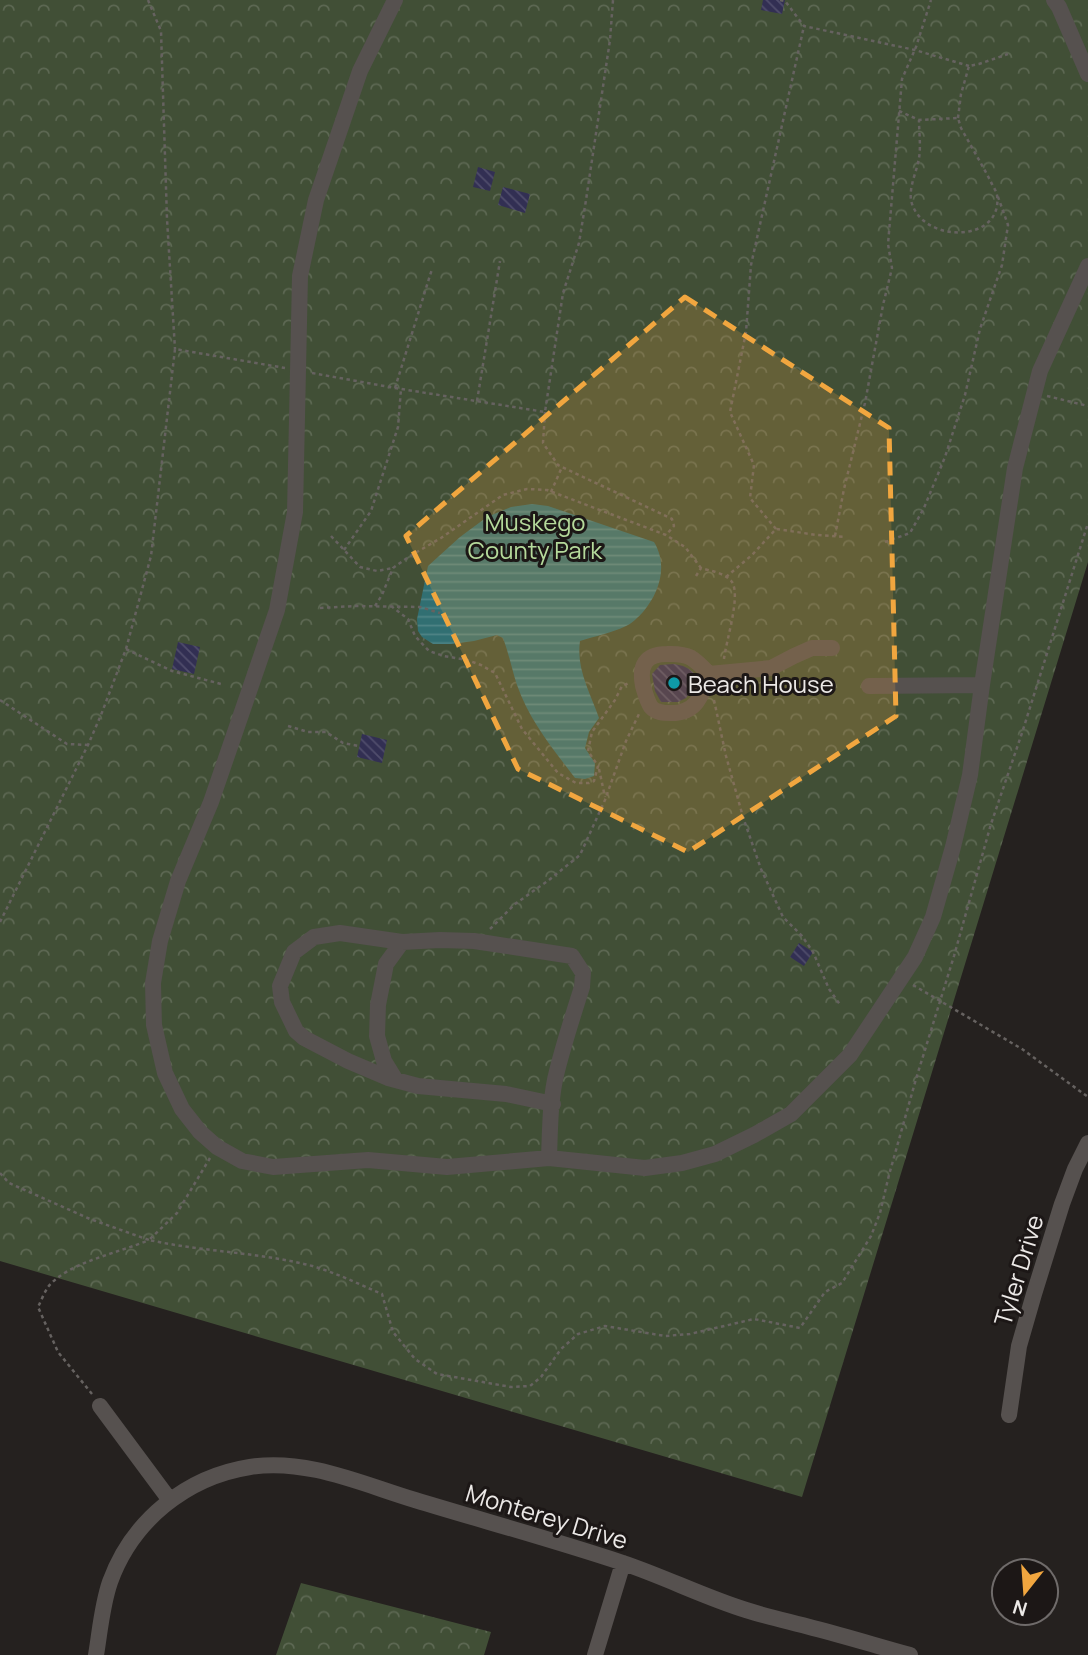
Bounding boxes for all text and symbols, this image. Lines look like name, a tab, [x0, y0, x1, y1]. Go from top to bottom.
park label: Muskego County Park	[468, 505, 603, 566]
place label: Beach House	[688, 667, 834, 700]
marker: Beach House	[666, 675, 682, 691]
street label: Tyler Drive	[985, 1210, 1051, 1330]
street label: Monterey Drive	[462, 1476, 632, 1556]
north arrow	[990, 1557, 1060, 1627]
text: N	[1010, 1594, 1030, 1623]

